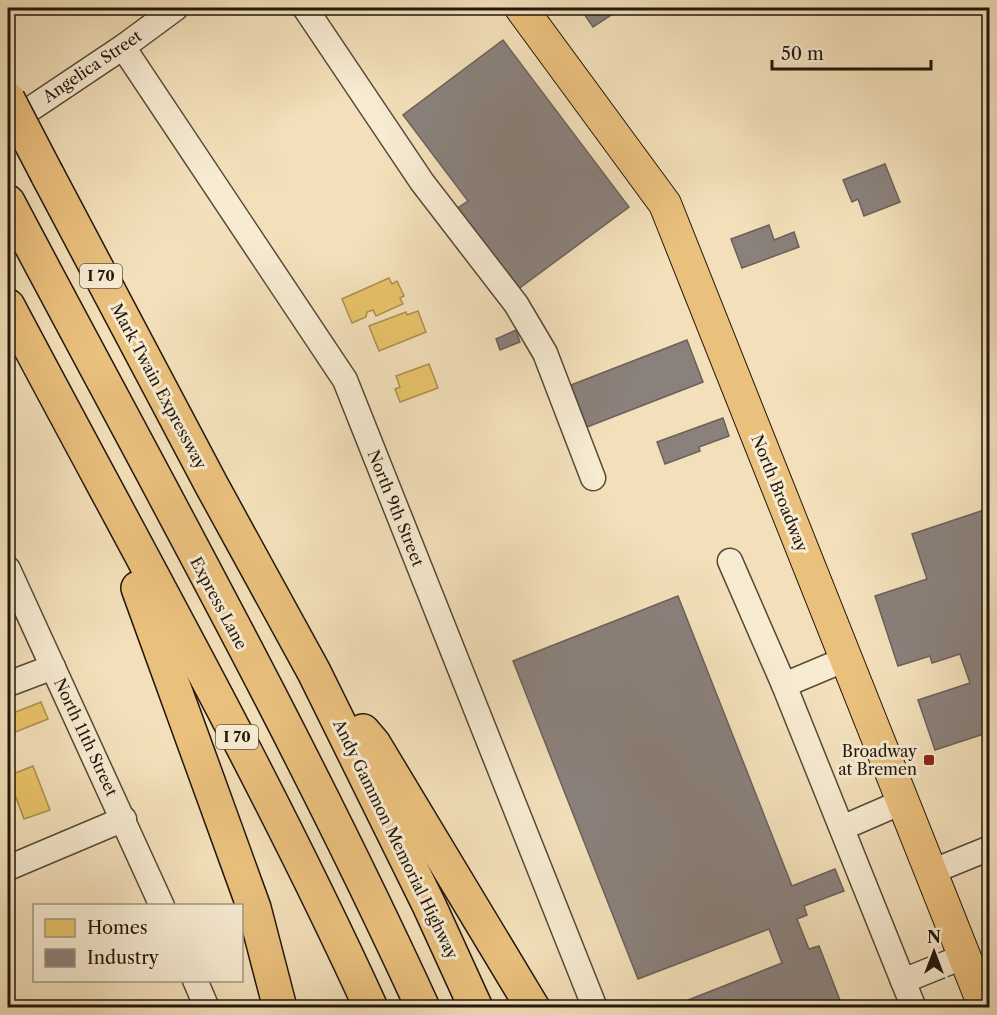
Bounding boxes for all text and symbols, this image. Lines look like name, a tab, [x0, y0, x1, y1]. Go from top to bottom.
street label: Angelica Street	[38, 25, 146, 107]
scale bar	[772, 33, 931, 71]
text: 50 m	[781, 43, 824, 65]
road number: I 70	[80, 264, 122, 288]
street label: Mark Twain Expressway	[107, 300, 212, 473]
street label: North Broadway	[747, 432, 813, 555]
street label: North 9th Street	[364, 447, 429, 570]
street label: Express Lane	[186, 553, 252, 653]
street label: North 11th Street	[50, 675, 122, 800]
street label: Andy Gammon Memorial Highway	[329, 715, 463, 963]
road number: I 70	[216, 725, 258, 749]
place label: Broadway at Bremen	[838, 741, 918, 779]
marker: Broadway at Bremen	[922, 753, 936, 767]
legend	[33, 904, 243, 982]
text: Homes	[87, 917, 148, 939]
north arrow	[904, 922, 964, 982]
text: N	[927, 927, 941, 947]
text: Industry	[87, 947, 160, 969]

